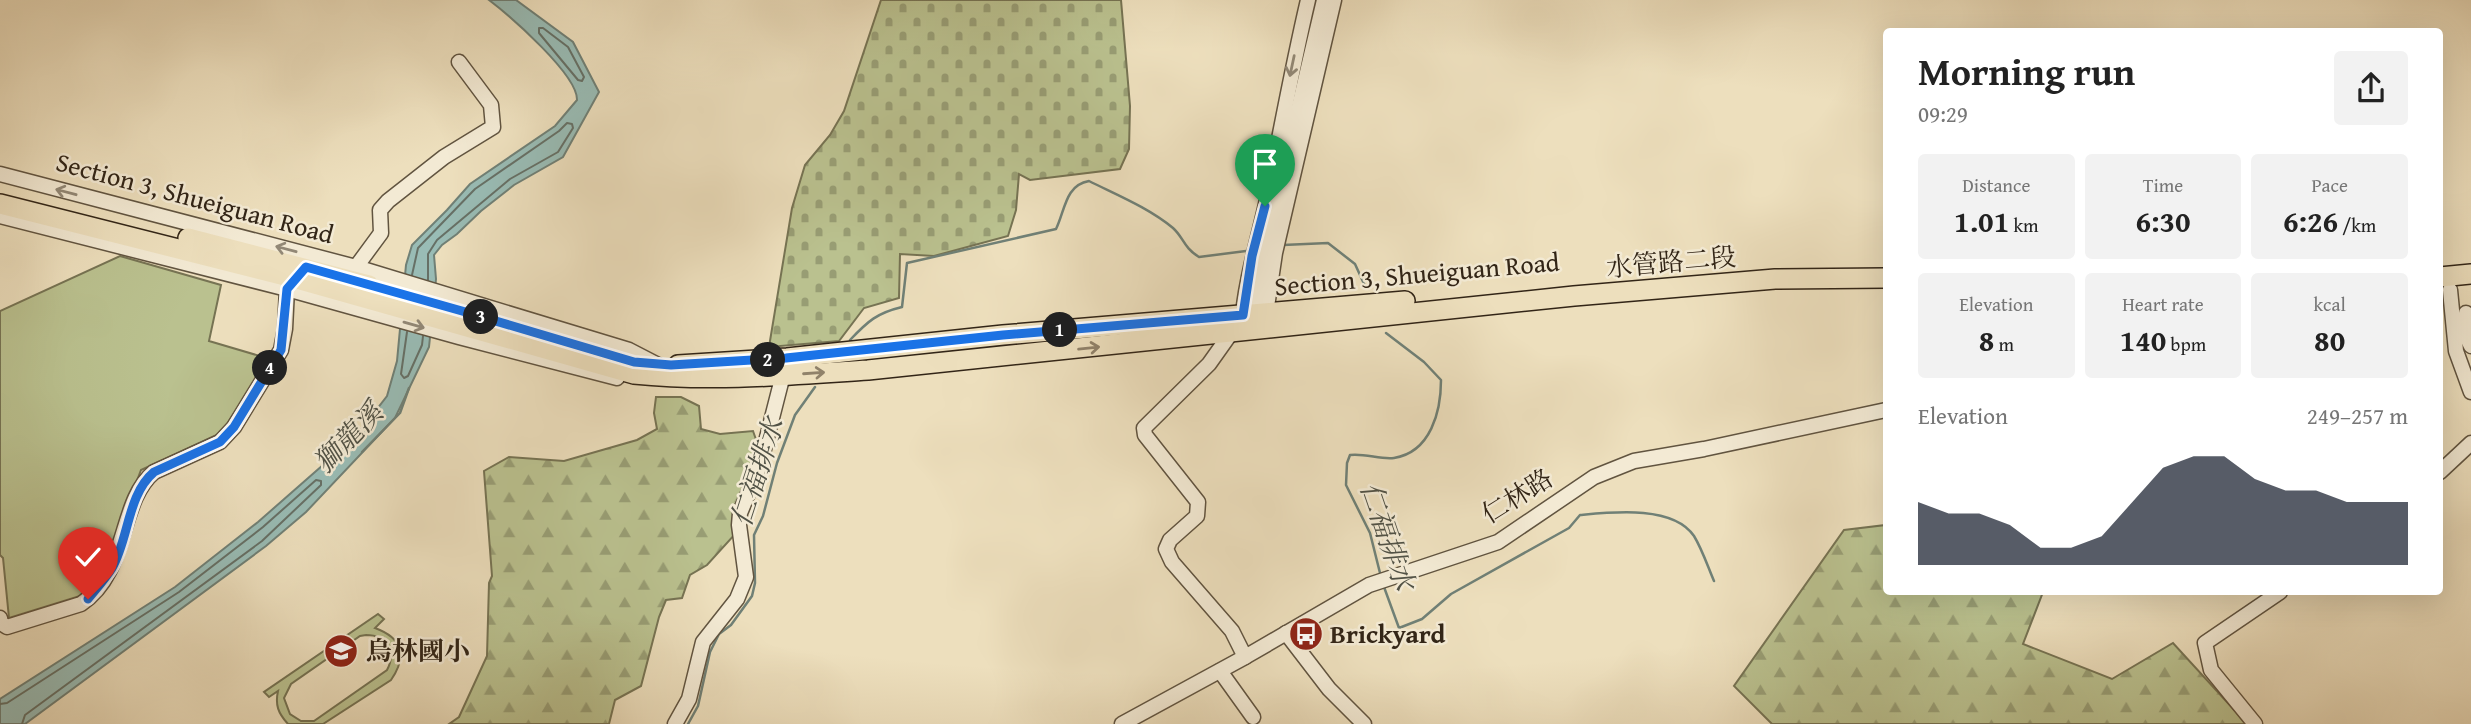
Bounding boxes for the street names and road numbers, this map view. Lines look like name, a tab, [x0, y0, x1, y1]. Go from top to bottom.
street label: Section 3, Shueiguan Road	[52, 142, 338, 253]
street label: 水管路二段	[1604, 236, 1737, 287]
street label: Section 3, Shueiguan Road	[1273, 242, 1561, 305]
street label: 仁林路	[1473, 458, 1560, 533]

